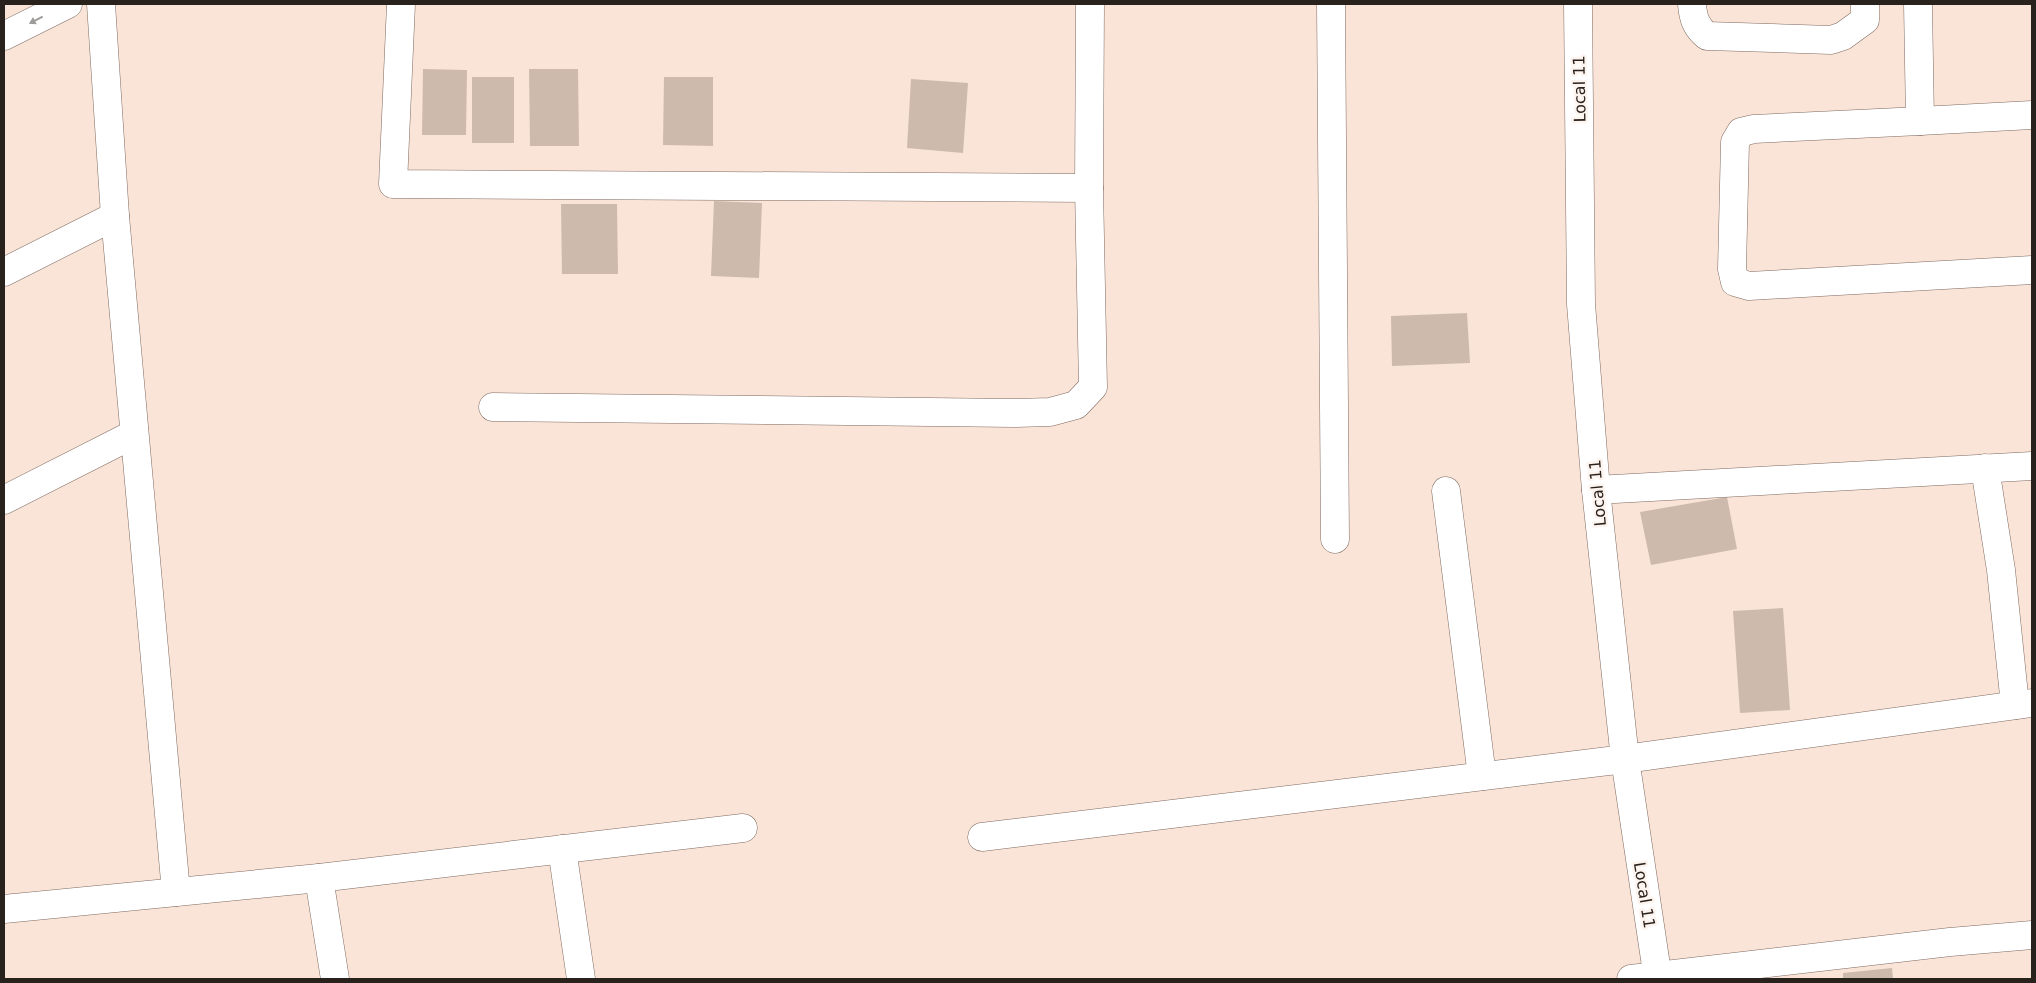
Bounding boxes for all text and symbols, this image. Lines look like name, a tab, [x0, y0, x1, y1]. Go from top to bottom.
one-way arrow	[29, 16, 43, 24]
street label: Local 11	[1569, 55, 1590, 123]
street label: Local 11	[1585, 459, 1610, 527]
street label: Local 11	[1630, 861, 1659, 930]

